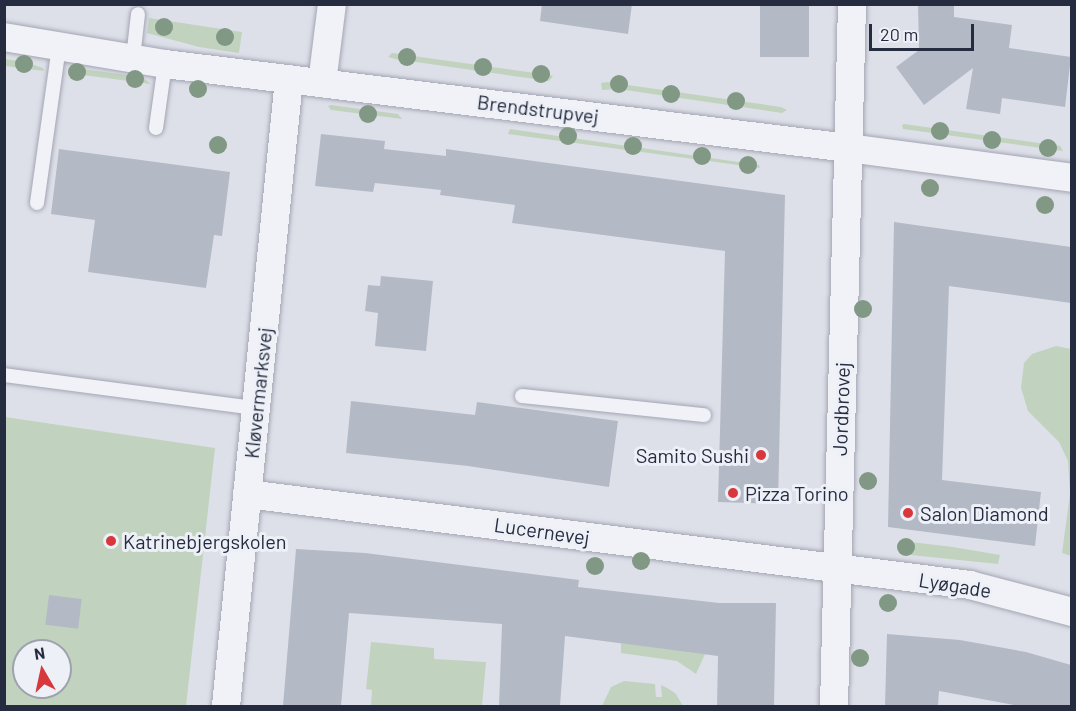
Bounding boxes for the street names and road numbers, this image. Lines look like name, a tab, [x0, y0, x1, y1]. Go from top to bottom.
street label: Brendstrupvej	[476, 90, 600, 128]
street label: Kløvermarksvej	[239, 326, 277, 460]
street label: Jordbrovej	[827, 362, 855, 456]
street label: Lucernevej	[493, 512, 591, 550]
street label: Lyøgade	[917, 567, 993, 603]

